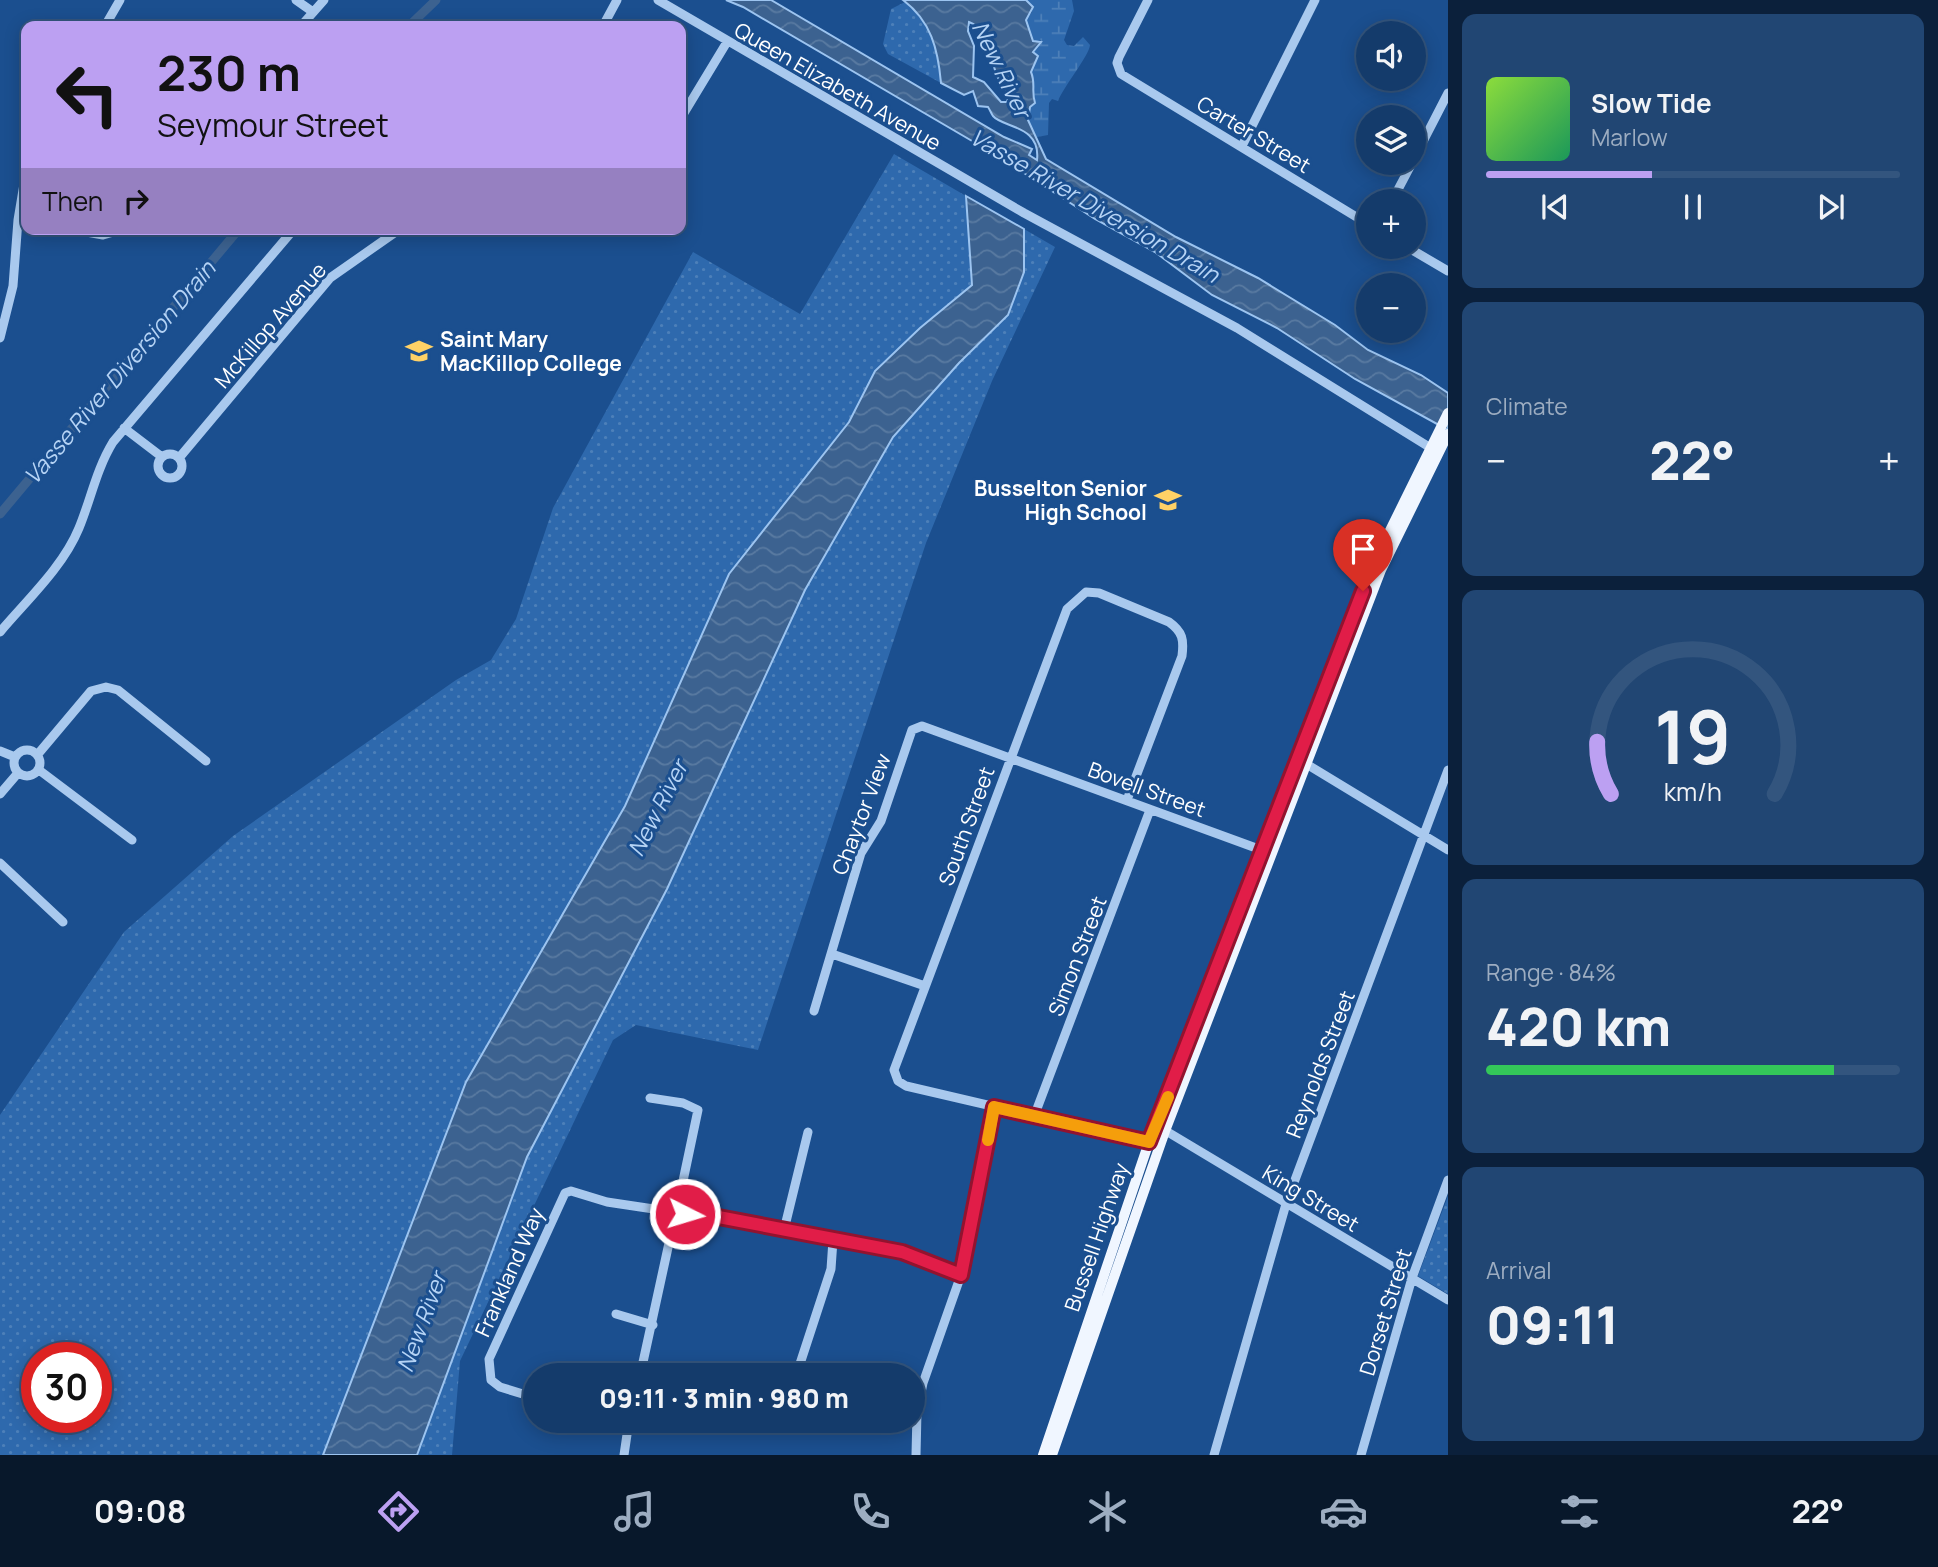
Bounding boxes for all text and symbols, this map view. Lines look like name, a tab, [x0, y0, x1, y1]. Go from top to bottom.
street label: Queen Elizabeth Avenue	[730, 15, 946, 157]
water label: New River	[965, 15, 1040, 125]
map controls	[1356, 21, 1426, 343]
button: sound	[1356, 21, 1426, 91]
text: 230 m	[157, 39, 301, 106]
icon: left	[42, 49, 133, 140]
text: Slow Tide	[1591, 85, 1712, 121]
street label: Carter Street	[1192, 89, 1316, 179]
text: Seymour Street	[157, 103, 389, 147]
button: layers	[1356, 105, 1426, 175]
water label: Vasse River Diversion Drain	[964, 120, 1227, 290]
text: Marlow	[1591, 121, 1668, 153]
icon: right	[117, 182, 155, 220]
text: Then	[42, 183, 103, 219]
icon: previous	[1536, 188, 1574, 226]
icon: pause	[1674, 188, 1712, 226]
icon: next	[1812, 188, 1850, 226]
button: +	[1356, 189, 1426, 259]
water label: Vasse River Diversion Drain	[16, 252, 223, 491]
street label: McKillop Avenue	[208, 256, 332, 394]
button: −	[1356, 273, 1426, 343]
place label: Saint Mary MacKillop College	[440, 325, 622, 377]
school or university icon: Saint Mary MacKillop College	[404, 336, 434, 366]
text: Climate	[1486, 390, 1568, 422]
text: 22°	[1649, 425, 1735, 496]
text: −	[1486, 434, 1507, 486]
text: +	[1878, 434, 1900, 486]
place label: Busselton Senior High School	[974, 474, 1147, 526]
school or university icon: Busselton Senior High School	[1153, 485, 1183, 515]
pin	[1333, 519, 1393, 591]
icon: arrive	[1344, 530, 1382, 568]
text: 19	[1654, 686, 1732, 786]
street label: Chaytor View	[825, 749, 897, 879]
water label: New River	[619, 752, 696, 862]
street label: Bovell Street	[1084, 755, 1210, 823]
street label: South Street	[932, 763, 1000, 889]
text: km/h	[1664, 773, 1722, 808]
street label: Simon Street	[1041, 892, 1113, 1020]
text: Range · 84%	[1486, 956, 1616, 988]
street label: Reynolds Street	[1279, 986, 1361, 1142]
text: 420 km	[1486, 991, 1671, 1062]
street label: King Street	[1257, 1158, 1365, 1238]
street label: Bussell Highway	[1057, 1159, 1135, 1315]
position arrow	[648, 1177, 722, 1251]
street label: Frankland Way	[468, 1203, 550, 1341]
street label: Dorset Street	[1352, 1245, 1418, 1379]
text: Arrival	[1486, 1254, 1552, 1286]
water label: New River	[388, 1265, 455, 1376]
text: 09:11	[1486, 1289, 1619, 1360]
speed limit sign: 30	[21, 1342, 112, 1433]
text: 09:11 · 3 min · 980 m	[599, 1380, 849, 1416]
icon: directions	[374, 1487, 423, 1536]
icon: music	[610, 1487, 659, 1536]
icon: phone	[846, 1487, 895, 1536]
icon: climate	[1083, 1487, 1132, 1536]
icon: car	[1319, 1487, 1368, 1536]
icon: filters	[1555, 1487, 1604, 1536]
text: 09:08	[94, 1489, 186, 1533]
text: 22°	[1792, 1489, 1844, 1533]

